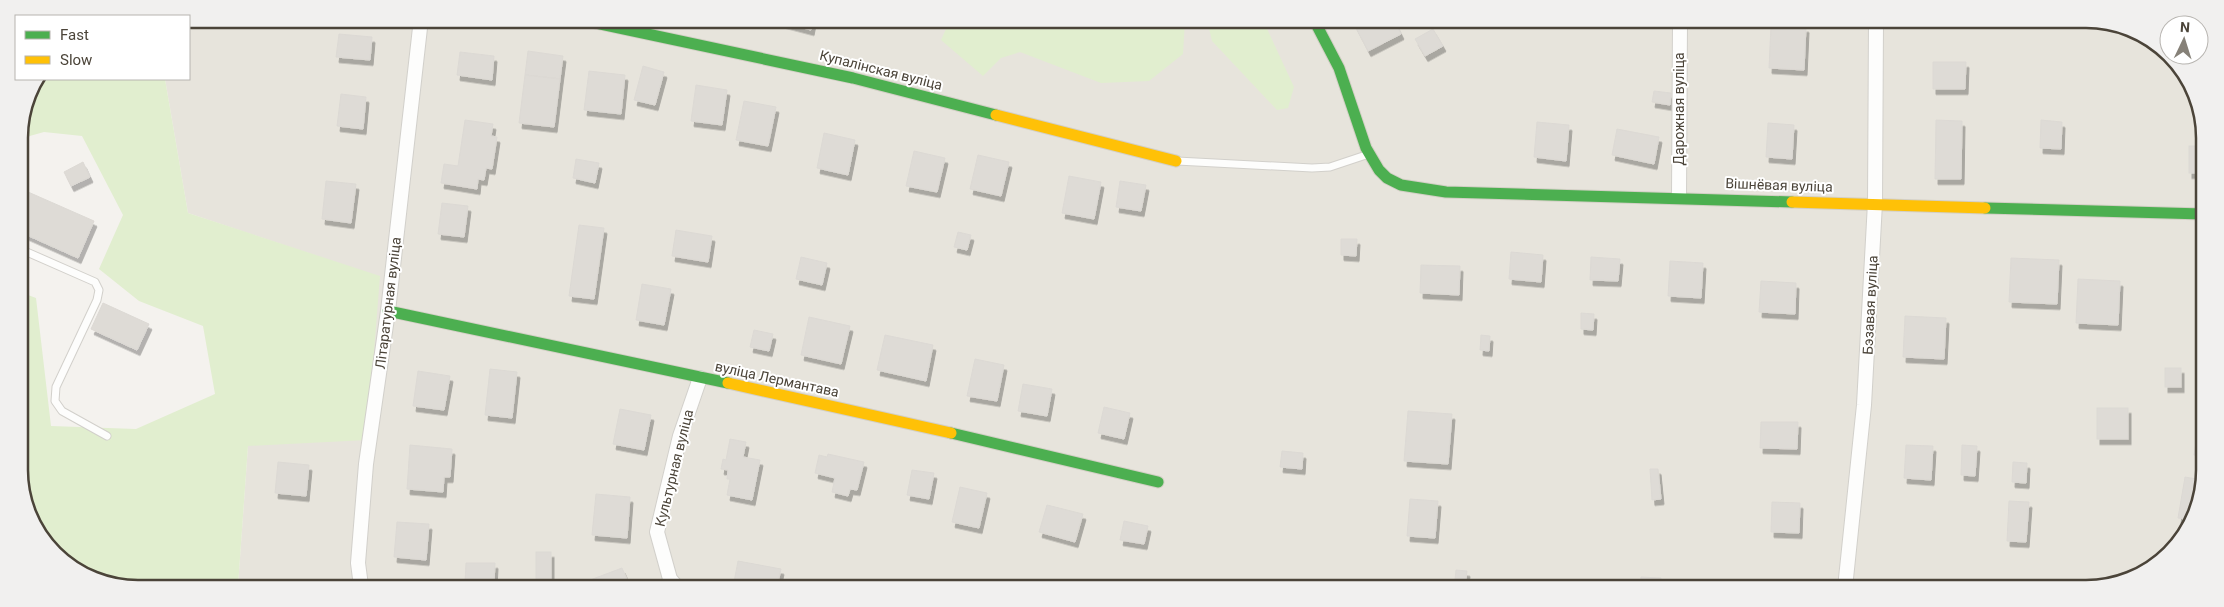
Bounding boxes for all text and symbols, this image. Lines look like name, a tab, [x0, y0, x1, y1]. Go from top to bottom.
legend	[15, 15, 190, 80]
north arrow	[2159, 15, 2209, 65]
text: N	[2179, 19, 2190, 35]
text: Fast	[60, 26, 89, 44]
street label: Купалінская вуліца	[818, 47, 944, 93]
text: Slow	[60, 51, 92, 69]
street label: Дарожная вуліца	[1671, 52, 1687, 166]
street label: Вішнёвая вуліца	[1725, 175, 1833, 195]
street label: Літаратурная вуліца	[372, 236, 404, 370]
street label: Бэзавая вуліца	[1859, 255, 1881, 355]
street label: вуліца Лермантава	[714, 358, 840, 400]
street label: Культурная вуліца	[652, 408, 696, 528]

